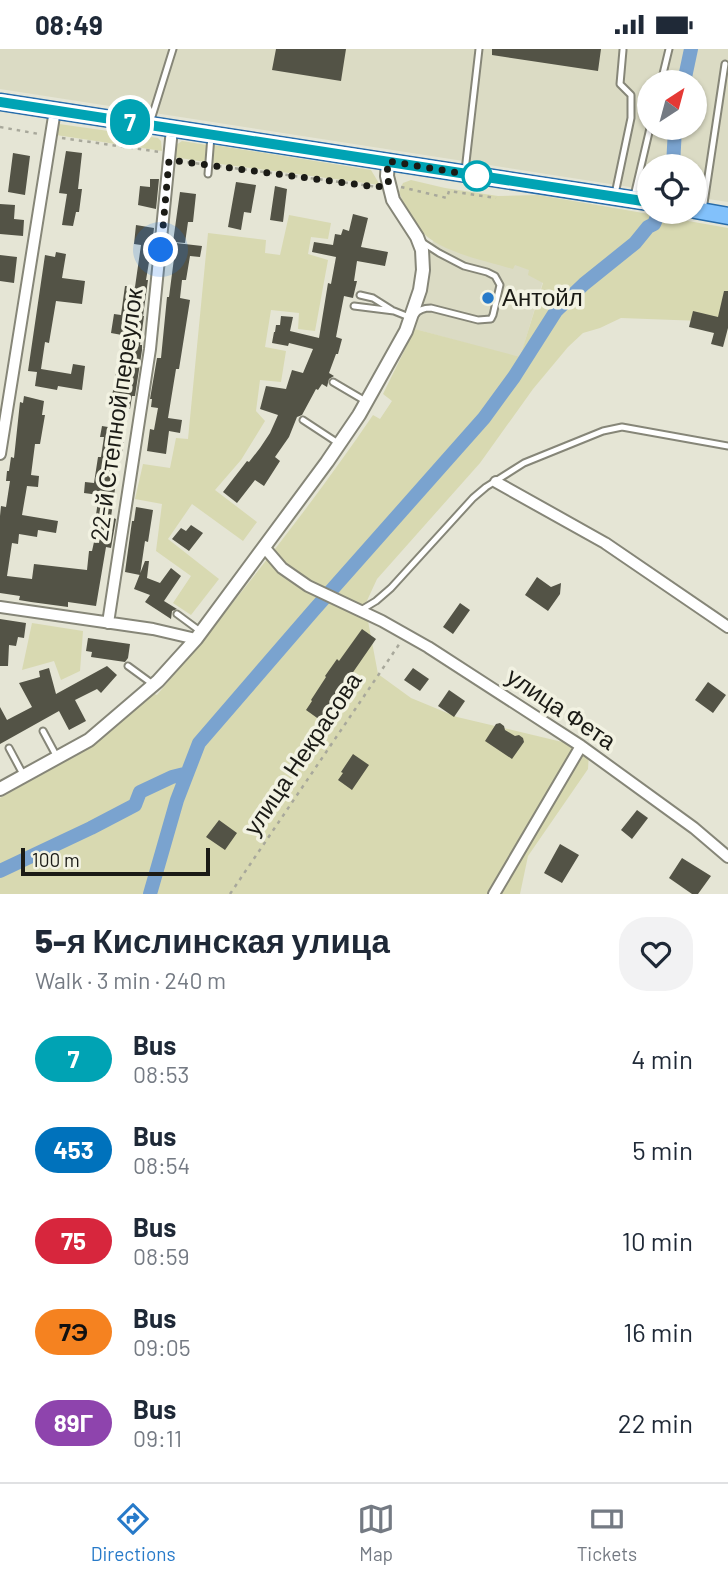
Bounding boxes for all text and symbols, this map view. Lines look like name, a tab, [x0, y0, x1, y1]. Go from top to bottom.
text: 08:49	[35, 9, 103, 40]
north arrow	[637, 70, 707, 140]
map controls	[637, 70, 707, 224]
line badge: 7	[107, 99, 153, 145]
text: 7	[124, 107, 136, 136]
button: locate	[637, 154, 707, 224]
unlabelled marker	[462, 161, 492, 191]
your location	[143, 232, 178, 267]
place label: Антойл	[502, 282, 583, 311]
street label: 22-й Степной переулок	[83, 286, 148, 543]
marker: Антойл	[480, 290, 496, 306]
street label: улица Фета	[502, 661, 623, 755]
street label: улица Некрасова	[237, 666, 367, 840]
scale bar	[21, 845, 210, 877]
text: 100 m	[32, 848, 80, 871]
button: heart	[619, 917, 693, 991]
text: 5-я Кислинская улица	[35, 920, 390, 960]
text: Walk · 3 min · 240 m	[35, 966, 226, 994]
text: Bus	[133, 1029, 176, 1060]
text: 4 min	[631, 1043, 693, 1074]
text: 7	[68, 1044, 79, 1073]
text: 08:53	[133, 1060, 189, 1088]
text: Bus	[133, 1120, 176, 1151]
text: 5 min	[632, 1134, 693, 1165]
text: 453	[53, 1135, 94, 1164]
text: 08:54	[133, 1151, 190, 1179]
text: Bus	[133, 1211, 176, 1242]
text: 10 min	[622, 1225, 693, 1256]
text: 75	[61, 1226, 86, 1255]
text: 08:59	[133, 1242, 190, 1270]
text: Bus	[133, 1302, 176, 1333]
text: 16 min	[623, 1316, 693, 1347]
text: 7Э	[59, 1317, 88, 1346]
text: 09:05	[133, 1333, 191, 1361]
text: Bus	[133, 1393, 176, 1424]
text: 22 min	[618, 1407, 693, 1438]
text: 89Г	[54, 1408, 93, 1437]
text: 09:11	[133, 1424, 182, 1452]
tab: Directions	[91, 1500, 176, 1565]
tab: Map	[357, 1500, 395, 1565]
tab: Tickets	[577, 1500, 637, 1565]

